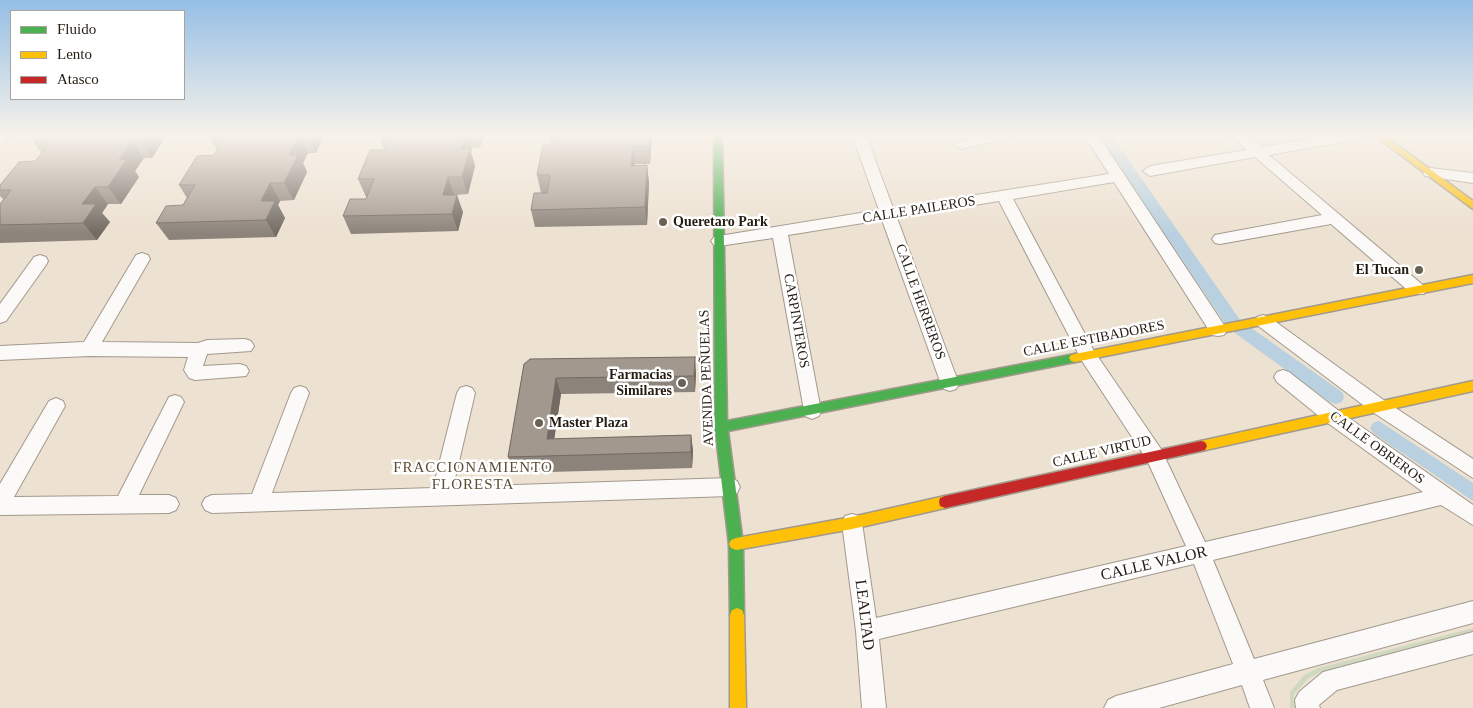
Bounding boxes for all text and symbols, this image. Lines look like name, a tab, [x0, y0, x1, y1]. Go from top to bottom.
legend	[10, 10, 185, 100]
text: Fluido	[57, 21, 96, 37]
text: Lento	[57, 46, 92, 62]
text: Atasco	[57, 71, 99, 87]
street label: CALLE PAILEROS	[861, 193, 977, 227]
place label: Queretaro Park	[673, 214, 768, 230]
marker: Queretaro Park	[657, 216, 669, 228]
street label: CALLE HERREROS	[891, 242, 949, 362]
place label: El Tucan	[1355, 262, 1409, 278]
marker: El Tucan	[1413, 264, 1425, 276]
street label: CARPINTEROS	[779, 272, 813, 370]
street label: AVENIDA PEÑUELAS	[696, 309, 718, 447]
street label: CALLE ESTIBADORES	[1022, 317, 1166, 361]
place label: Farmacias Similares	[609, 367, 672, 400]
marker: Farmacias Similares	[676, 377, 688, 389]
street label: CALLE OBREROS	[1326, 408, 1428, 488]
place label: Master Plaza	[549, 415, 628, 431]
marker: Master Plaza	[533, 417, 545, 429]
street label: CALLE VIRTUD	[1051, 432, 1153, 472]
district label: FRACCIONAMIENTO FLORESTA	[391, 459, 555, 494]
street label: CALLE VALOR	[1099, 542, 1209, 586]
street label: LEALTAD	[850, 579, 878, 651]

